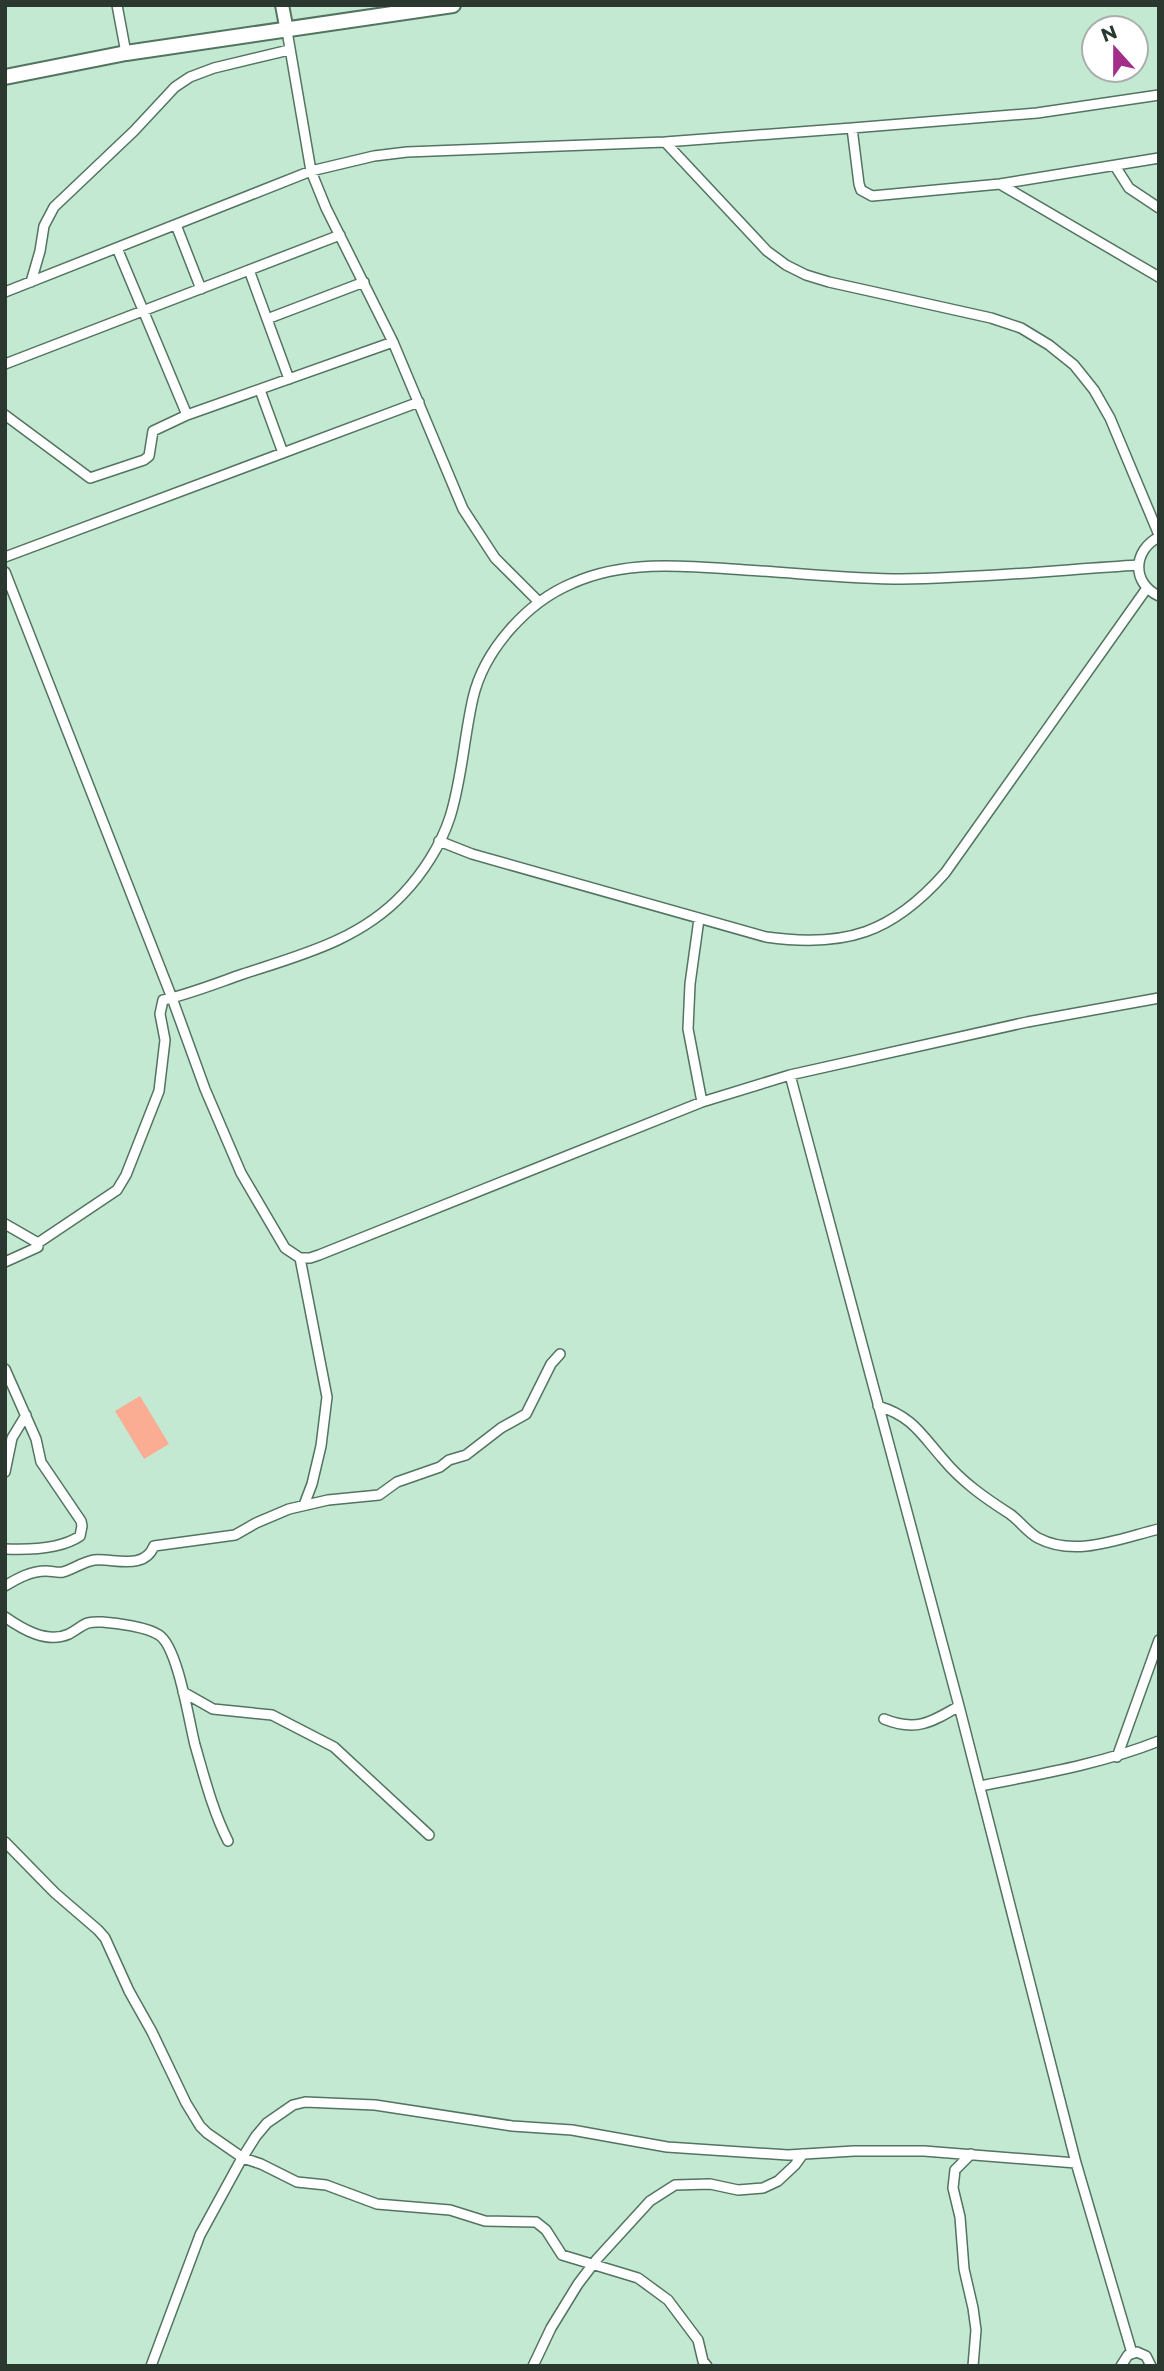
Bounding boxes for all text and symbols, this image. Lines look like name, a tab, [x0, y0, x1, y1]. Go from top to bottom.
north arrow	[1080, 14, 1150, 84]
text: N	[1098, 20, 1120, 47]

